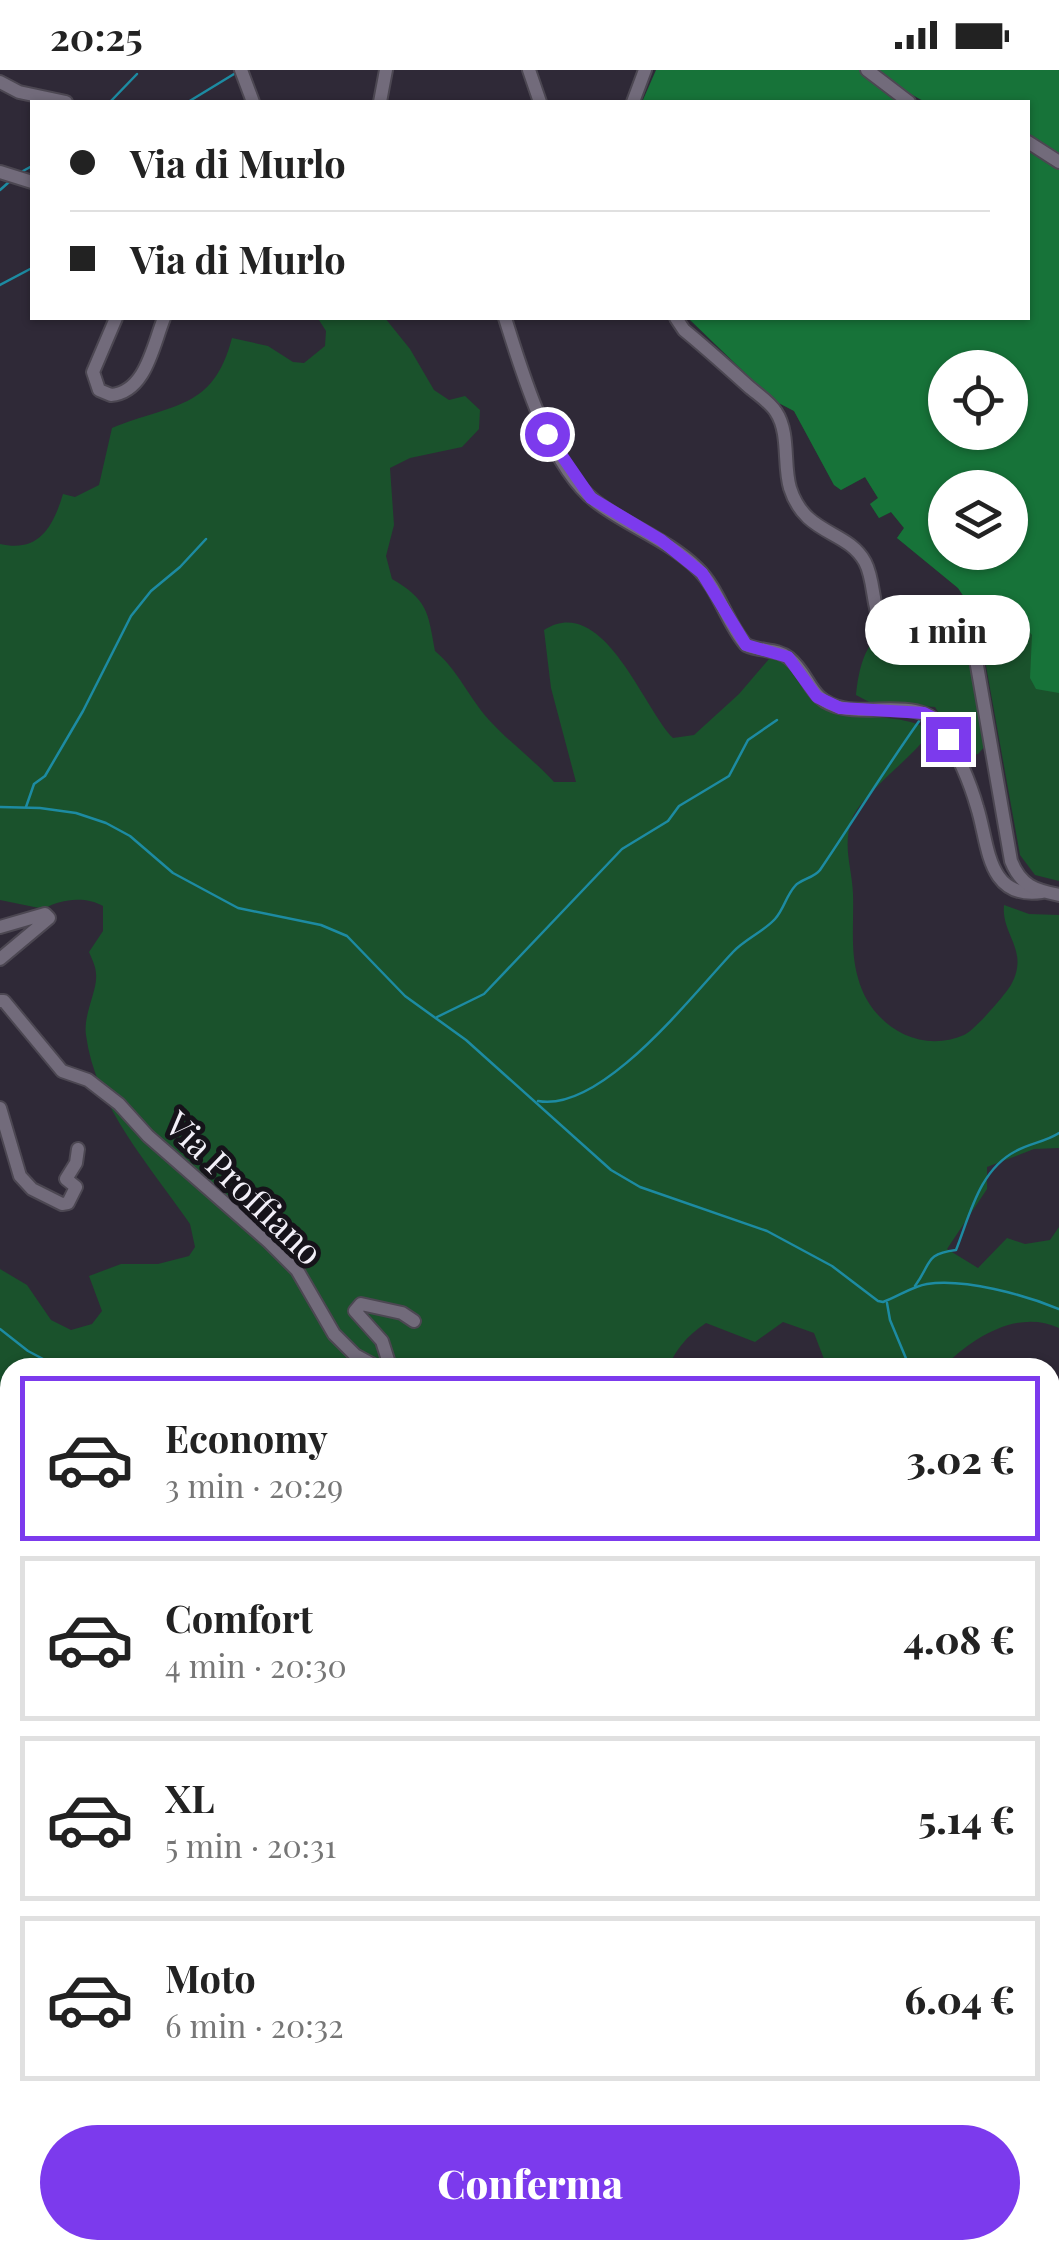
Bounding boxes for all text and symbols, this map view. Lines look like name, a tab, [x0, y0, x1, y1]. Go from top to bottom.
text: 20:25	[50, 10, 143, 61]
text: Via di Murlo	[130, 137, 346, 188]
text: Via di Murlo	[130, 233, 346, 284]
map controls	[928, 350, 1028, 570]
button: locate	[928, 350, 1028, 450]
route start	[525, 412, 570, 457]
button: layers	[928, 470, 1028, 570]
callout: 1 min	[866, 594, 1030, 664]
text: 1 min	[908, 608, 987, 651]
route end	[926, 717, 971, 762]
street label: Via Proffiano	[155, 1099, 334, 1274]
text: Economy	[165, 1412, 328, 1463]
icon: car	[45, 1414, 135, 1504]
text: 3.02 €	[907, 1433, 1015, 1484]
text: 3 min · 20:29	[165, 1463, 343, 1506]
text: Comfort	[165, 1592, 313, 1643]
icon: car	[45, 1594, 135, 1684]
text: 4.08 €	[903, 1613, 1015, 1664]
text: 4 min · 20:30	[165, 1643, 347, 1686]
text: XL	[165, 1772, 214, 1823]
icon: car	[45, 1774, 135, 1864]
text: 5.14 €	[918, 1793, 1015, 1844]
text: 5 min · 20:31	[165, 1823, 336, 1866]
text: Moto	[165, 1952, 256, 2003]
icon: car	[45, 1954, 135, 2044]
text: 6.04 €	[904, 1973, 1015, 2024]
text: 6 min · 20:32	[165, 2003, 344, 2046]
button: Conferma	[40, 2125, 1020, 2240]

